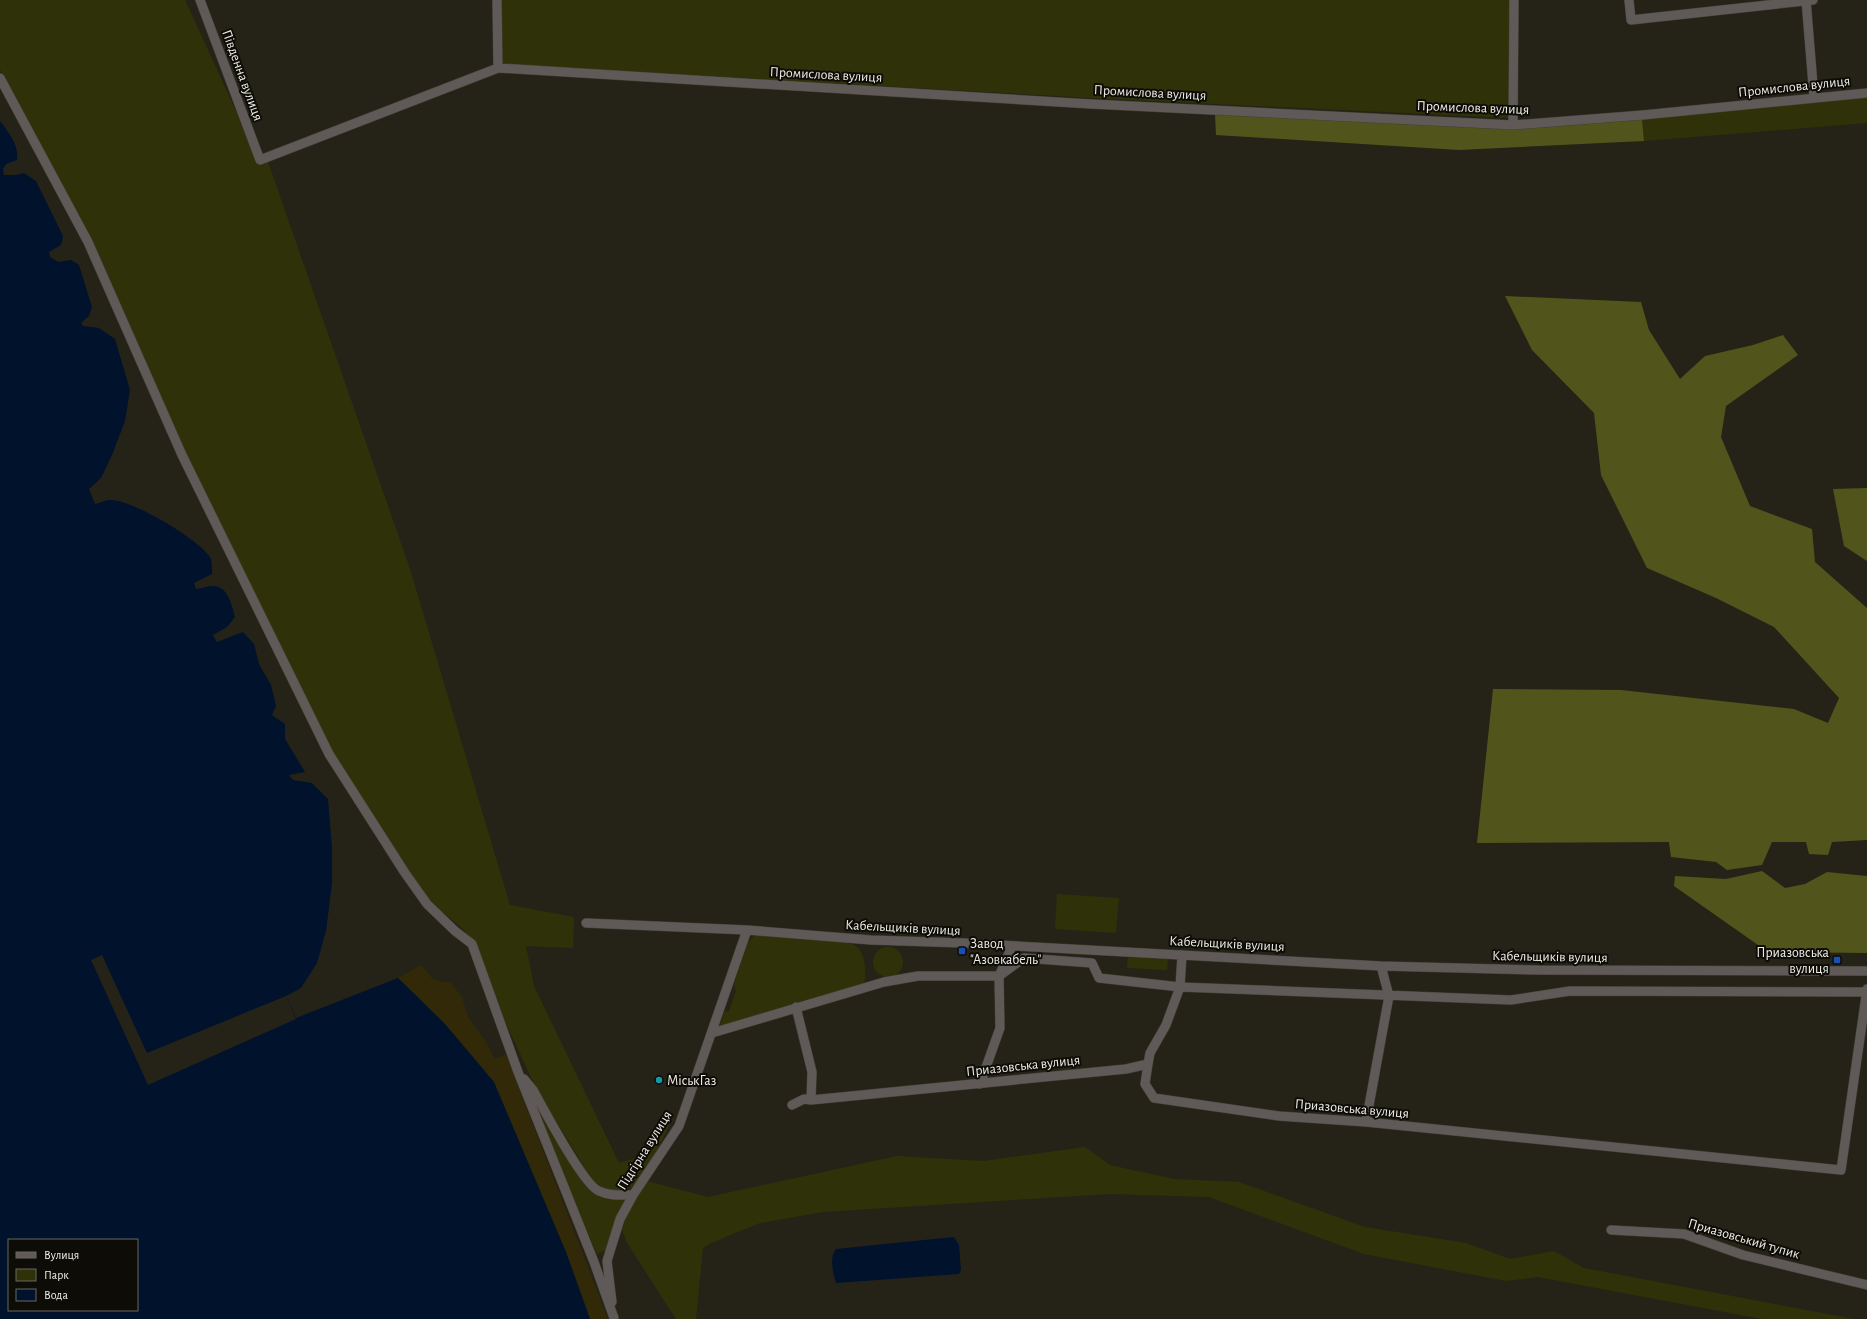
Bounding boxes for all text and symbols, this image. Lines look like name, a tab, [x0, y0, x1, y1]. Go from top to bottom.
street label: Південна вулиця	[219, 28, 265, 123]
street label: Промислова вулиця	[769, 65, 883, 85]
street label: Промислова вулиця	[1737, 74, 1851, 100]
street label: Промислова вулиця	[1093, 83, 1207, 103]
street label: Промислова вулиця	[1416, 99, 1530, 117]
street label: Кабельщиків вулиця	[845, 918, 961, 938]
street label: Кабельщиків вулиця	[1169, 934, 1285, 954]
place label: Завод "Азовкабель"	[970, 937, 1042, 967]
marker: Завод "Азовкабель"	[957, 946, 967, 956]
place label: Приазовська вулиця	[1756, 946, 1830, 976]
street label: Кабельщиків вулиця	[1492, 949, 1608, 965]
marker: Приазовська вулиця	[1832, 955, 1842, 965]
street label: Приазовська вулиця	[965, 1053, 1081, 1079]
place label: МіськГаз	[667, 1074, 716, 1088]
marker: МіськГаз	[654, 1075, 664, 1085]
street label: Приазовська вулиця	[1294, 1097, 1410, 1121]
street label: Підгірна вулиця	[615, 1108, 675, 1193]
street label: Приазовський тупик	[1686, 1216, 1802, 1262]
legend	[8, 1239, 138, 1311]
text: Вулиця	[44, 1249, 79, 1262]
text: Парк	[44, 1269, 69, 1281]
text: Вода	[44, 1289, 68, 1301]

